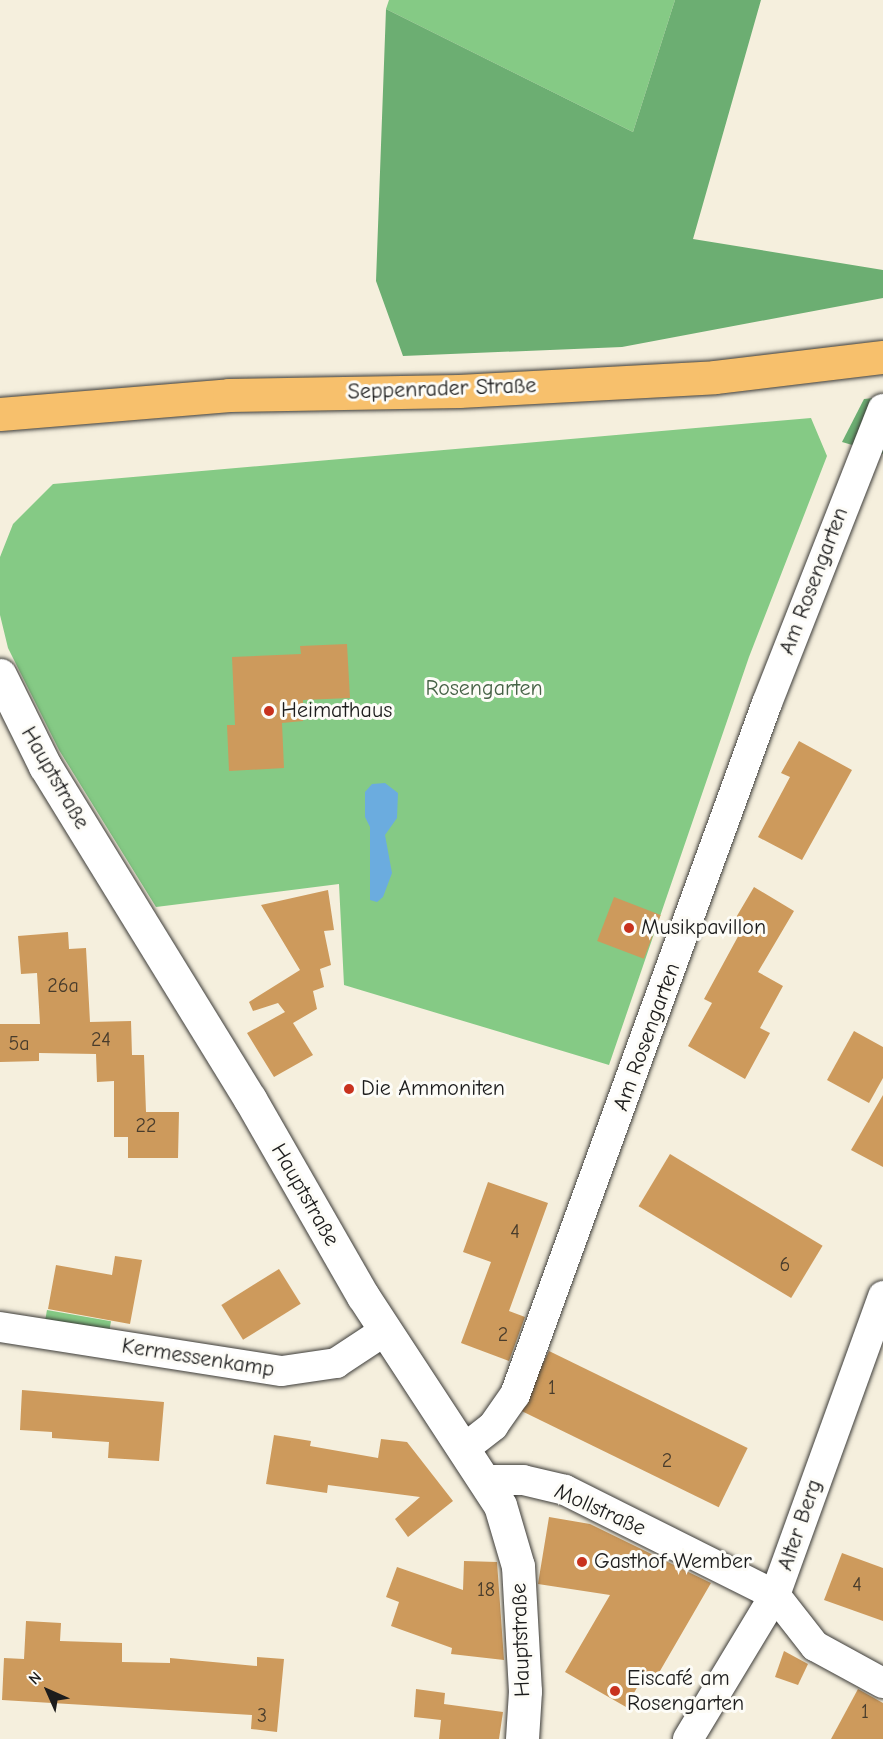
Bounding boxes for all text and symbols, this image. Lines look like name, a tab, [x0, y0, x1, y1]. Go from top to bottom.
street label: Seppenrader Straße	[347, 373, 537, 405]
street label: Am Rosengarten	[774, 504, 854, 658]
park label: Rosengarten	[425, 676, 543, 702]
place label: Heimathaus	[281, 698, 392, 724]
marker: Heimathaus	[262, 704, 276, 718]
street label: Hauptstraße	[15, 722, 95, 834]
place label: Musikpavillon	[641, 915, 766, 941]
marker: Musikpavillon	[622, 921, 636, 935]
street label: Am Rosengarten	[608, 959, 686, 1115]
house number: 26a	[47, 973, 79, 997]
house number: 24	[91, 1027, 111, 1051]
house number: 5a	[8, 1031, 30, 1055]
place label: Die Ammoniten	[361, 1076, 505, 1102]
marker: Die Ammoniten	[342, 1082, 356, 1096]
house number: 22	[136, 1113, 156, 1137]
street label: Hauptstraße	[265, 1139, 345, 1251]
house number: 4	[510, 1219, 520, 1243]
house number: 6	[780, 1252, 790, 1276]
house number: 2	[498, 1322, 508, 1346]
street label: Kermessenkamp	[120, 1333, 276, 1383]
house number: 1	[548, 1375, 556, 1399]
house number: 2	[662, 1448, 672, 1472]
street label: Alter Berg	[772, 1476, 828, 1574]
street label: Mollstraße	[550, 1478, 650, 1542]
place label: Gasthof Wember	[594, 1549, 752, 1575]
marker: Gasthof Wember	[575, 1555, 589, 1569]
house number: 4	[852, 1572, 862, 1596]
house number: 18	[477, 1577, 495, 1601]
street label: Hauptstraße	[506, 1583, 536, 1697]
north arrow	[18, 1661, 78, 1721]
place label: Eiscafé am Rosengarten	[627, 1665, 744, 1717]
text: N	[25, 1668, 45, 1688]
marker: Eiscafé am Rosengarten	[608, 1684, 622, 1698]
house number: 1	[861, 1699, 869, 1723]
house number: 3	[257, 1703, 267, 1727]

